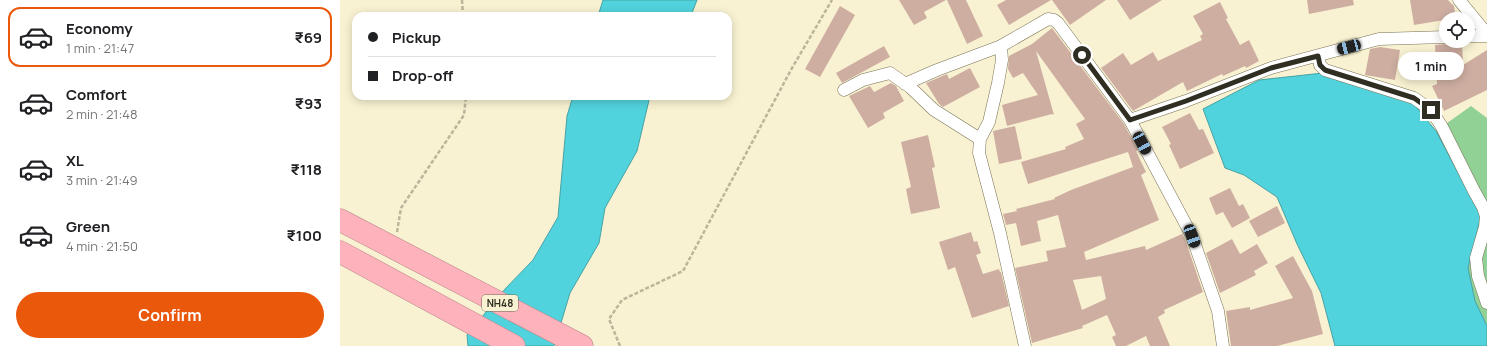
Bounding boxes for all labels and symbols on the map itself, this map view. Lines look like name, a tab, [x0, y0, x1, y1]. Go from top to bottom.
car	[1336, 38, 1362, 56]
route start	[1073, 46, 1091, 64]
callout: 1 min	[1398, 52, 1464, 80]
route end	[1422, 101, 1440, 119]
car	[1131, 130, 1153, 156]
car	[1182, 223, 1202, 249]
road number: NH48	[482, 295, 518, 311]

